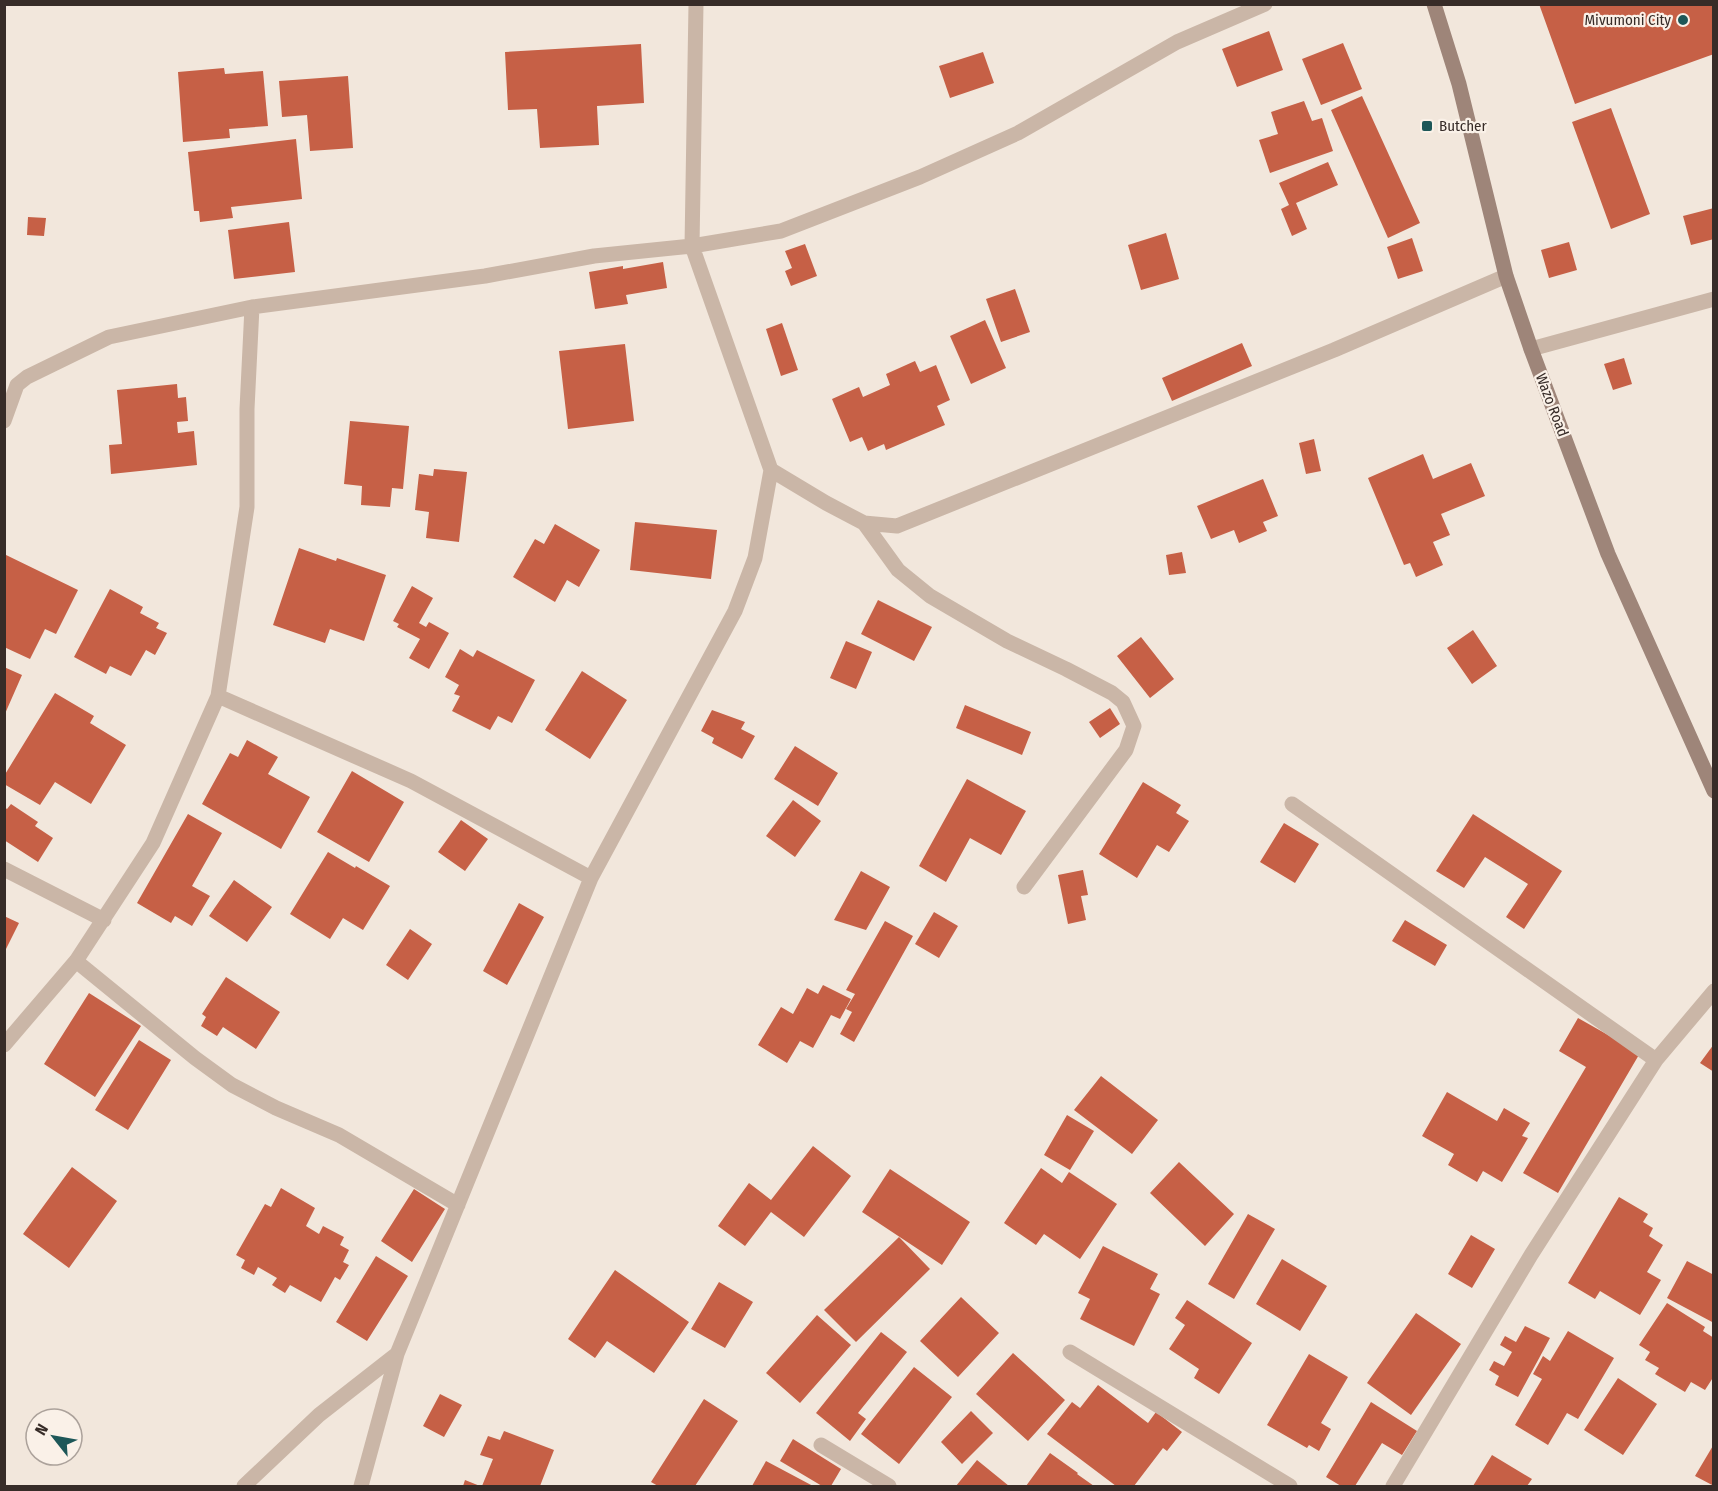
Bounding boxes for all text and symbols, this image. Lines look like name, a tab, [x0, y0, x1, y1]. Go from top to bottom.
place label: Mivumoni City	[1584, 11, 1671, 29]
marker: Mivumoni City	[1676, 13, 1690, 27]
place label: Butcher	[1439, 117, 1487, 135]
marker: Butcher	[1420, 119, 1434, 133]
street label: Wazo Road	[1532, 371, 1572, 439]
north arrow	[24, 1407, 84, 1467]
text: N	[31, 1421, 52, 1439]

